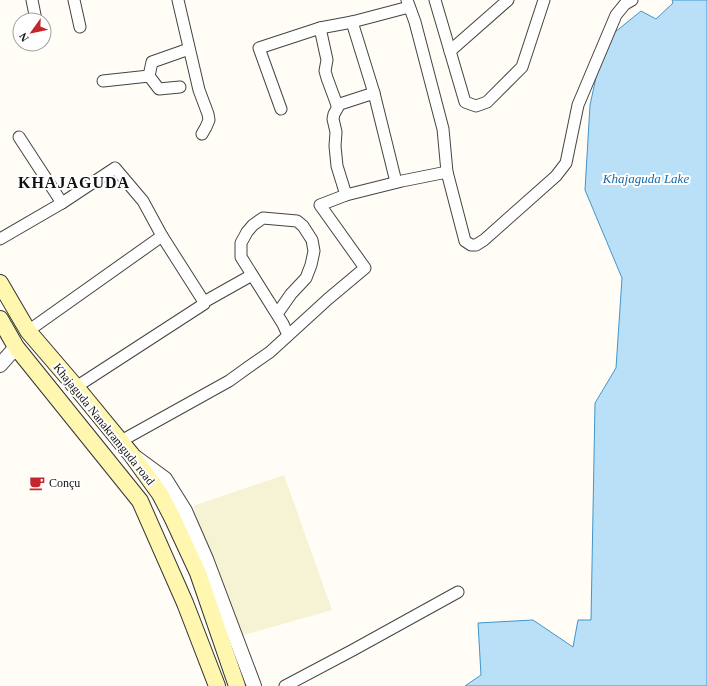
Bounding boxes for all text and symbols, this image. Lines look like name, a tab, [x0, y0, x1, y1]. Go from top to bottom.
north arrow	[12, 12, 52, 52]
text: N	[16, 31, 31, 44]
water label: Khajaguda Lake	[602, 171, 689, 186]
district label: KHAJAGUDA	[18, 174, 130, 191]
street label: Khajaguda Nanakramguda road	[51, 360, 157, 488]
cafe icon: Conçu	[28, 474, 46, 492]
place label: Conçu	[49, 476, 80, 490]

